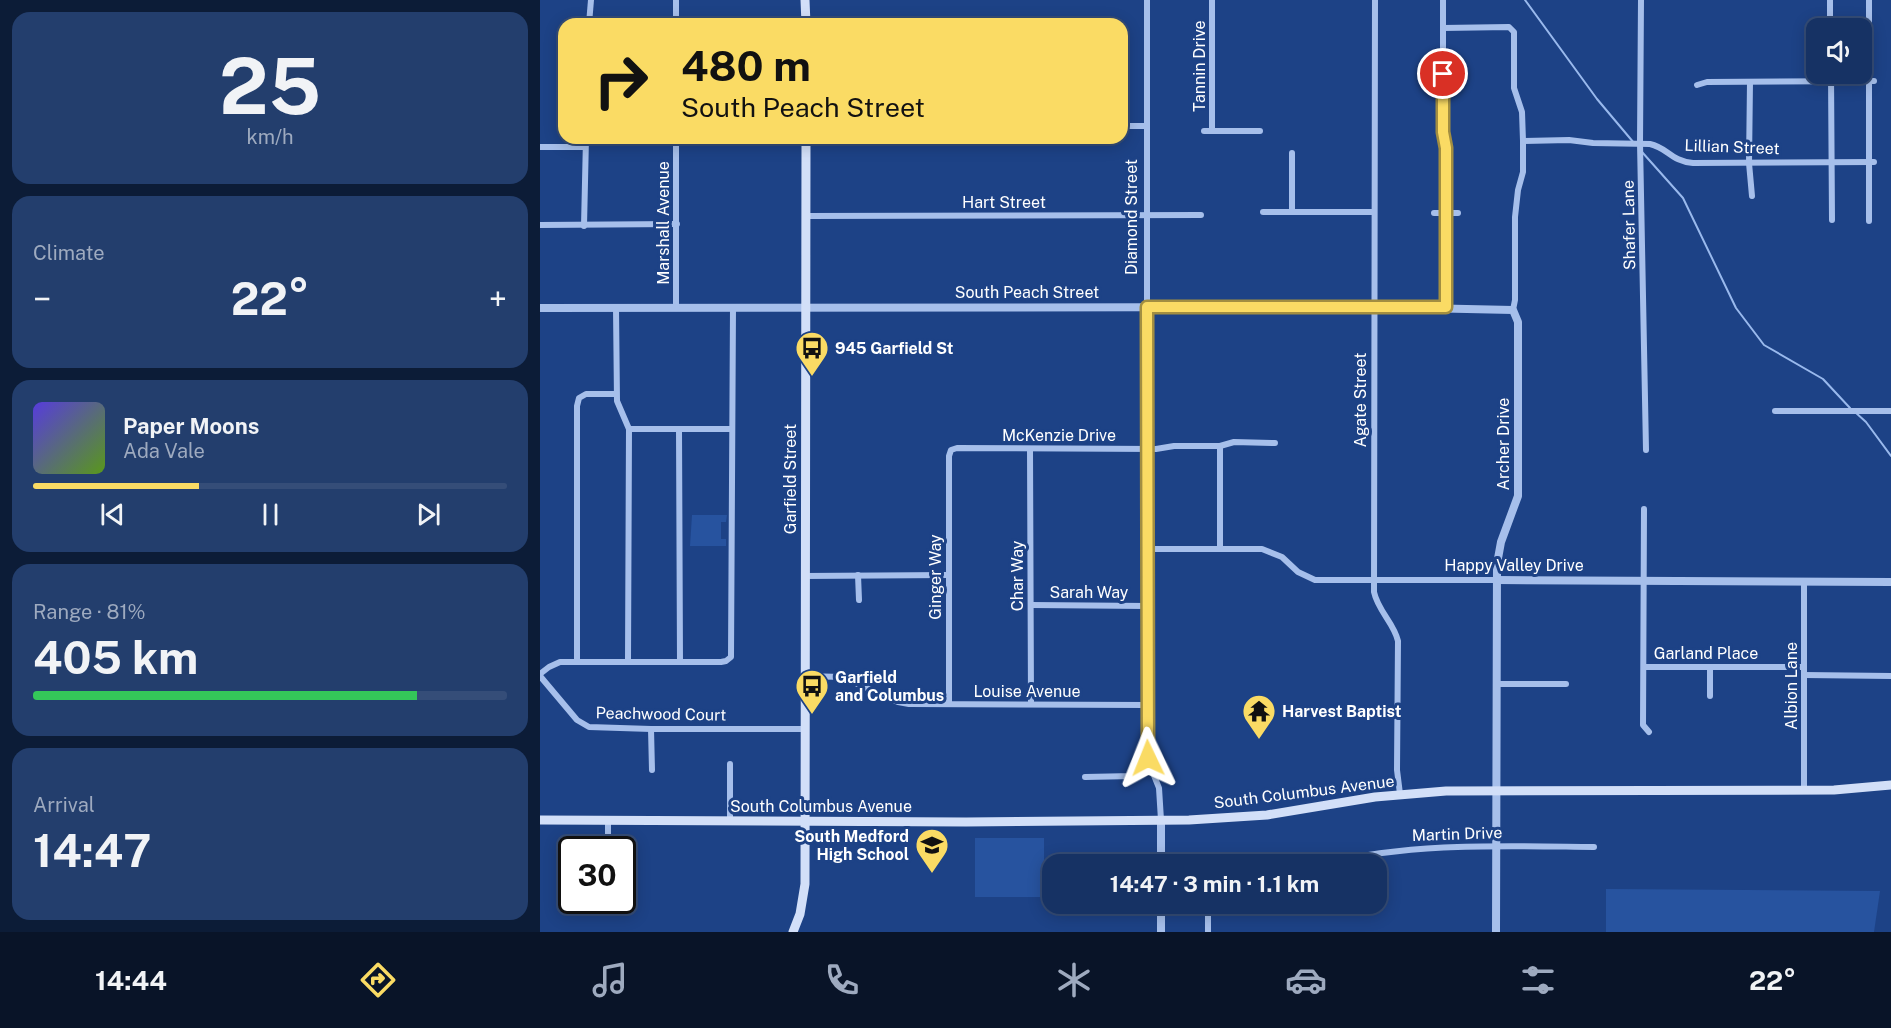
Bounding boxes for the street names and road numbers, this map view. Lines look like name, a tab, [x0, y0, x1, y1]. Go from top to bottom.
street label: Tannin Drive	[1190, 20, 1209, 112]
street label: Lillian Street	[1684, 136, 1780, 158]
street label: Diamond Street	[1122, 159, 1141, 275]
street label: Marshall Avenue	[654, 161, 673, 285]
street label: Shafer Lane	[1619, 180, 1639, 270]
street label: Hart Street	[962, 193, 1046, 212]
street label: South Peach Street	[955, 283, 1099, 302]
street label: Agate Street	[1351, 353, 1370, 447]
street label: Archer Drive	[1494, 398, 1513, 490]
street label: Garfield Street	[781, 424, 800, 534]
street label: McKenzie Drive	[1002, 426, 1116, 445]
street label: Ginger Way	[926, 534, 945, 620]
street label: Char Way	[1008, 540, 1027, 611]
street label: Happy Valley Drive	[1444, 556, 1584, 575]
street label: Sarah Way	[1050, 583, 1129, 602]
street label: Albion Lane	[1782, 642, 1801, 730]
street label: Garland Place	[1654, 644, 1758, 663]
street label: Louise Avenue	[973, 682, 1081, 701]
street label: Peachwood Court	[595, 703, 727, 725]
street label: South Columbus Avenue	[1213, 771, 1395, 813]
street label: South Columbus Avenue	[730, 797, 912, 816]
street label: Martin Drive	[1411, 823, 1503, 845]

